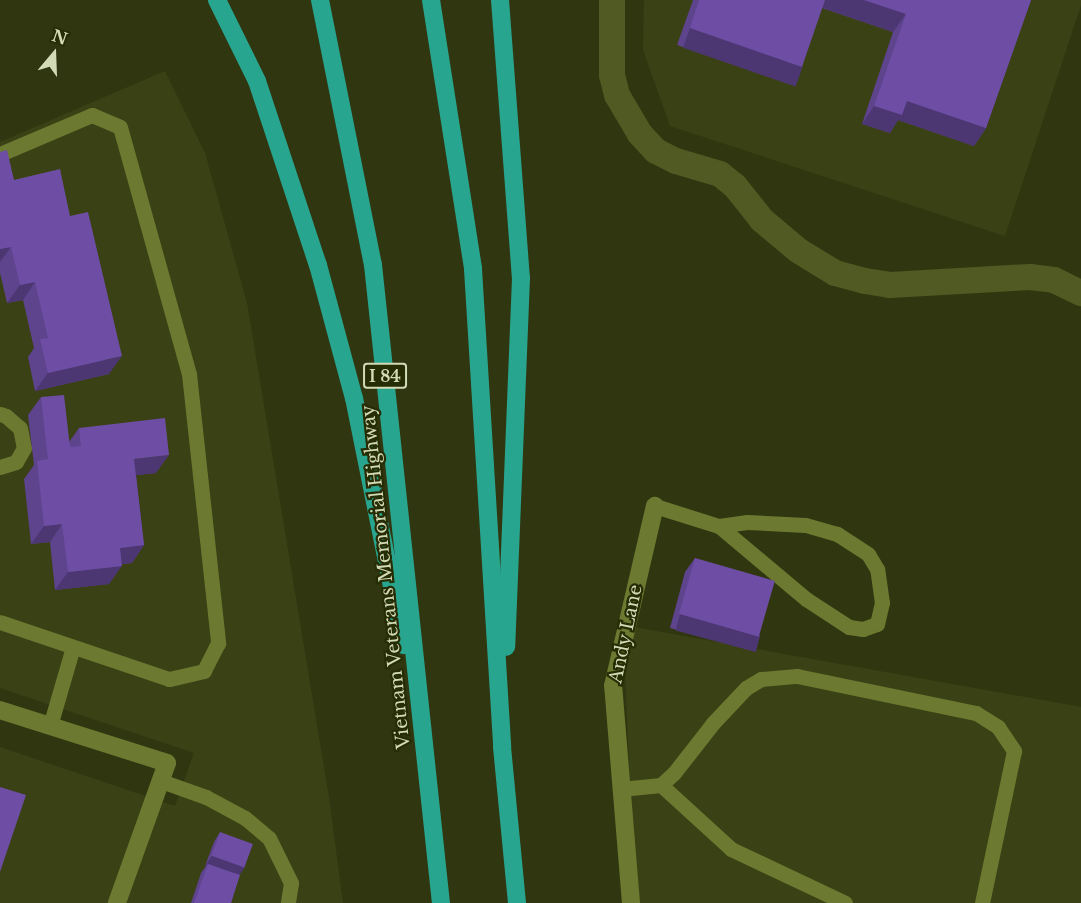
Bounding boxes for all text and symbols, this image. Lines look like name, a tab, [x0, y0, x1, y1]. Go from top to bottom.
north arrow	[24, 24, 84, 84]
text: N	[49, 25, 70, 49]
road number: I 84	[362, 363, 408, 389]
street label: Vietnam Veterans Memorial Highway	[357, 404, 415, 750]
street label: Andy Lane	[605, 582, 647, 686]

